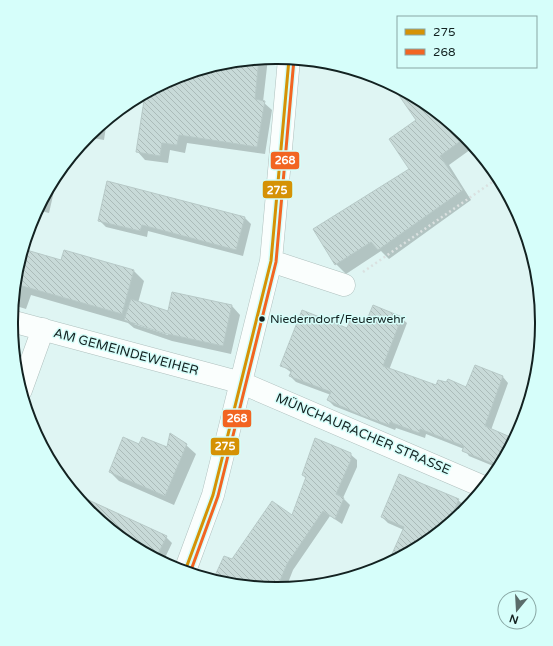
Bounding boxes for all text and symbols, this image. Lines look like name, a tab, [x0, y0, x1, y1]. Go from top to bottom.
legend	[397, 16, 537, 68]
text: 275	[433, 25, 456, 39]
text: 268	[433, 45, 456, 59]
line badge: 268	[270, 151, 300, 170]
text: 268	[275, 154, 295, 167]
line badge: 275	[262, 180, 293, 199]
text: 275	[267, 184, 287, 197]
place label: Niederndorf/Feuerwehr	[270, 312, 406, 326]
marker: Niederndorf/Feuerwehr	[257, 314, 267, 324]
street label: AM GEMEINDEWEIHER	[52, 325, 200, 379]
street label: MÜNCHAURACHER STRASSE	[273, 390, 453, 478]
line badge: 268	[222, 409, 252, 428]
text: 268	[227, 412, 247, 425]
line badge: 275	[210, 437, 240, 456]
text: 275	[215, 440, 235, 453]
north arrow	[497, 590, 537, 630]
text: N	[508, 611, 520, 627]

